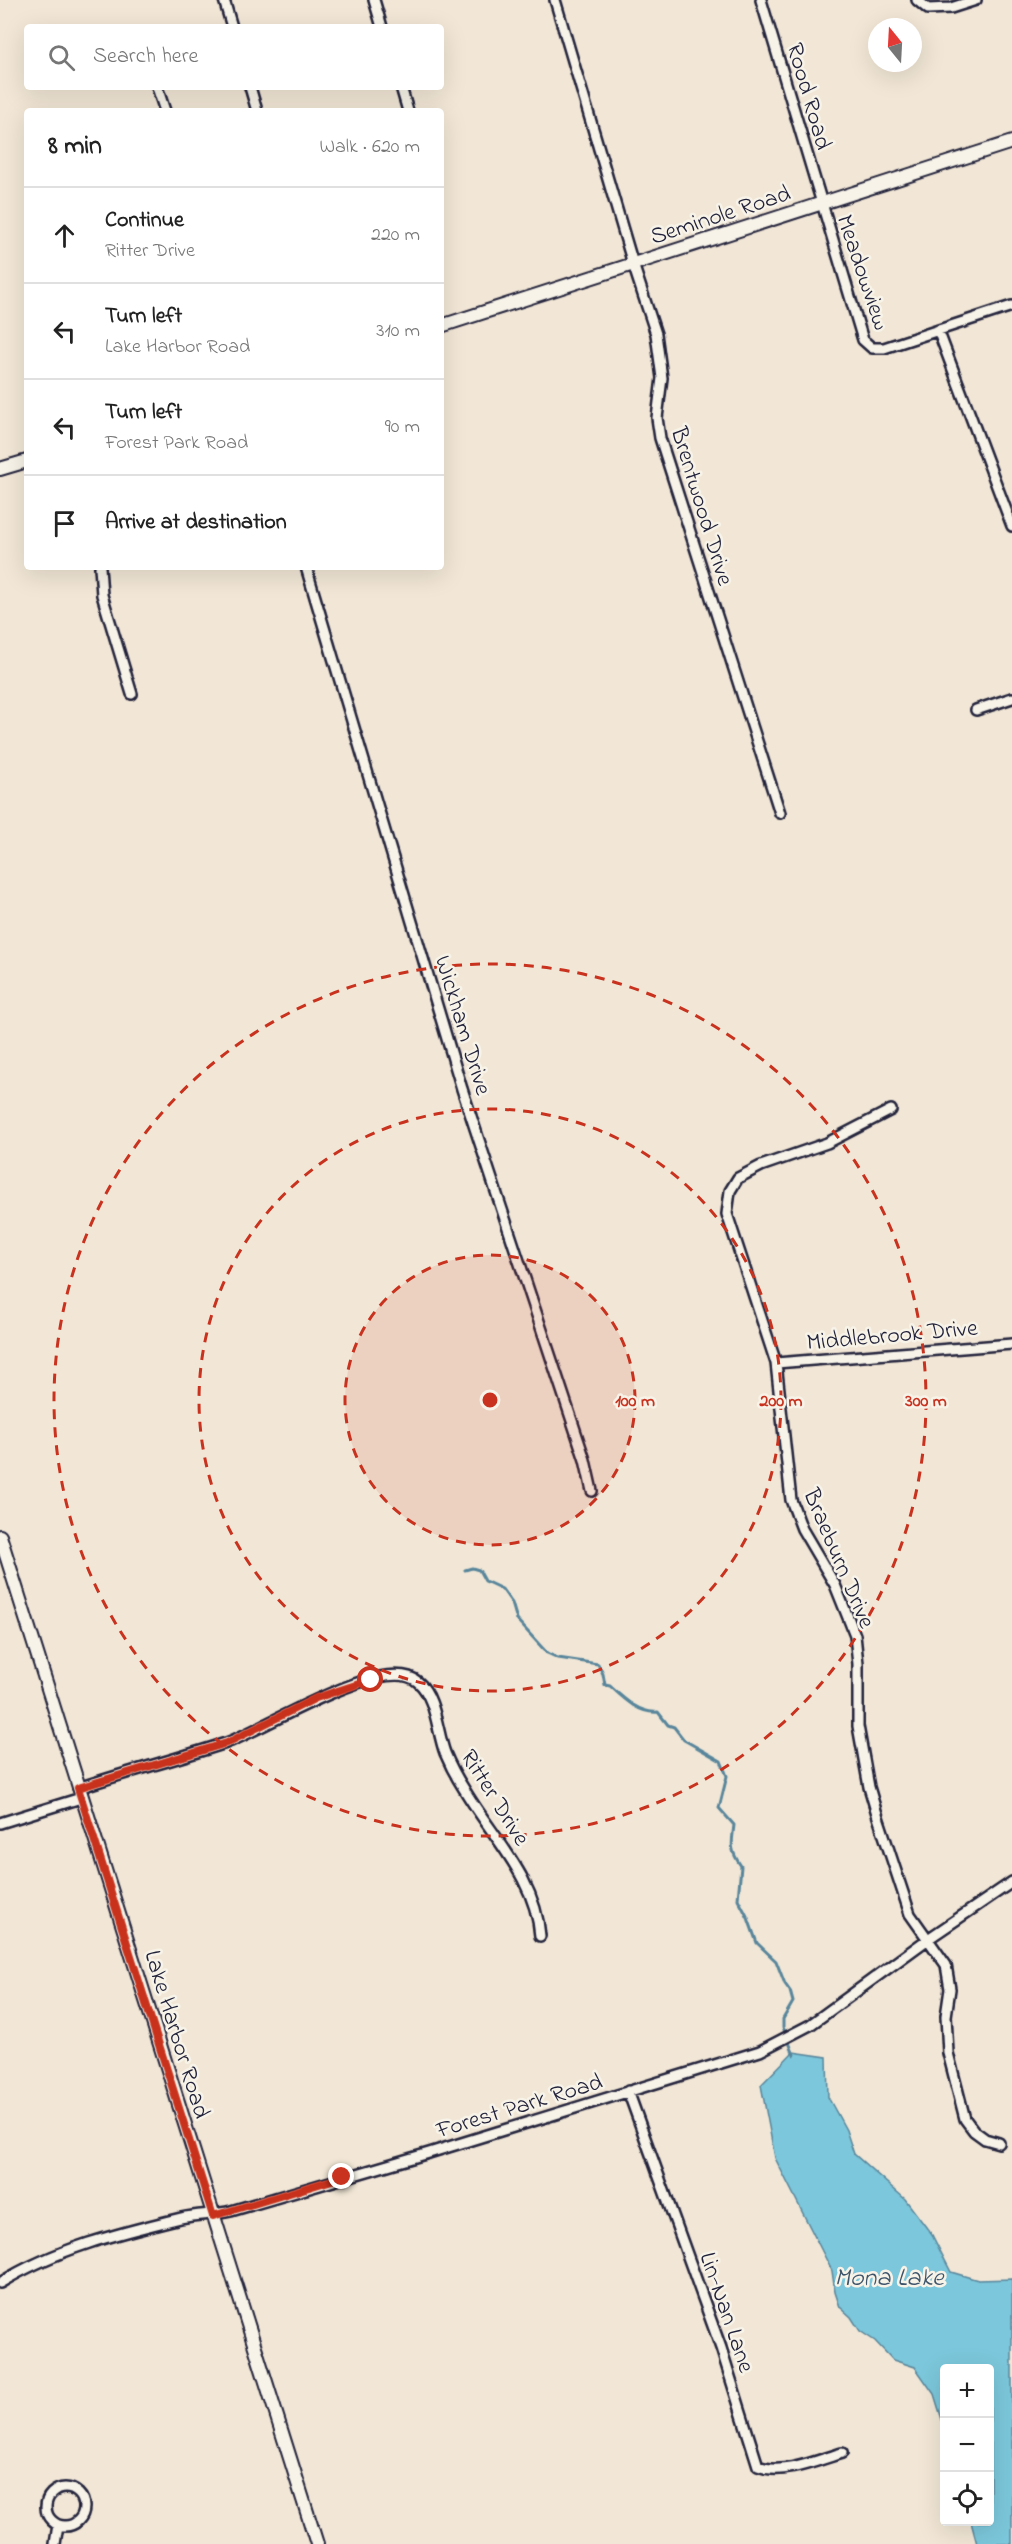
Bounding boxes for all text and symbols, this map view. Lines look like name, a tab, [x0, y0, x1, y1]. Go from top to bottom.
north arrow	[868, 18, 922, 72]
search box	[24, 24, 444, 90]
street label: Rood Road	[776, 39, 840, 155]
icon: search	[45, 41, 78, 74]
text: Search here	[93, 41, 198, 73]
text: 8 min	[48, 128, 102, 166]
text: Walk · 620 m	[319, 133, 420, 162]
street label: Seminole Road	[646, 177, 796, 256]
text: Continue	[105, 205, 184, 237]
street label: Meadowview	[826, 210, 898, 335]
icon: ahead	[48, 219, 81, 252]
text: 220 m	[371, 221, 420, 250]
text: Ritter Drive	[105, 237, 195, 266]
text: Turn left	[105, 301, 182, 333]
icon: left	[48, 315, 81, 348]
text: 310 m	[376, 317, 420, 346]
text: Lake Harbor Road	[105, 333, 250, 362]
text: Turn left	[105, 397, 182, 429]
icon: left	[48, 411, 81, 444]
text: 90 m	[385, 413, 420, 442]
street label: Brentwood Drive	[660, 422, 741, 591]
text: Forest Park Road	[105, 429, 248, 458]
icon: arrive	[48, 507, 81, 540]
text: Arrive at destination	[105, 507, 287, 539]
street label: Wickham Drive	[424, 952, 500, 1100]
street label: Middlebrook Drive	[805, 1312, 979, 1361]
text: 100 m	[615, 1389, 655, 1415]
text: 200 m	[759, 1389, 803, 1415]
text: 300 m	[904, 1389, 947, 1415]
centre of rings	[480, 1390, 500, 1410]
street label: Braeburn Drive	[792, 1483, 883, 1635]
route start	[357, 1666, 383, 1692]
street label: Ritter Drive	[450, 1743, 537, 1854]
street label: Lake Harbor Road	[133, 1946, 218, 2124]
street label: Forest Park Road	[431, 2065, 608, 2150]
route end	[328, 2163, 354, 2189]
street label: Lin-Nan Lane	[689, 2248, 763, 2378]
water label: Mona Lake	[834, 2260, 945, 2298]
map controls	[940, 2364, 994, 2526]
button: +	[940, 2364, 994, 2418]
button: −	[940, 2418, 994, 2472]
button: locate	[940, 2472, 994, 2526]

